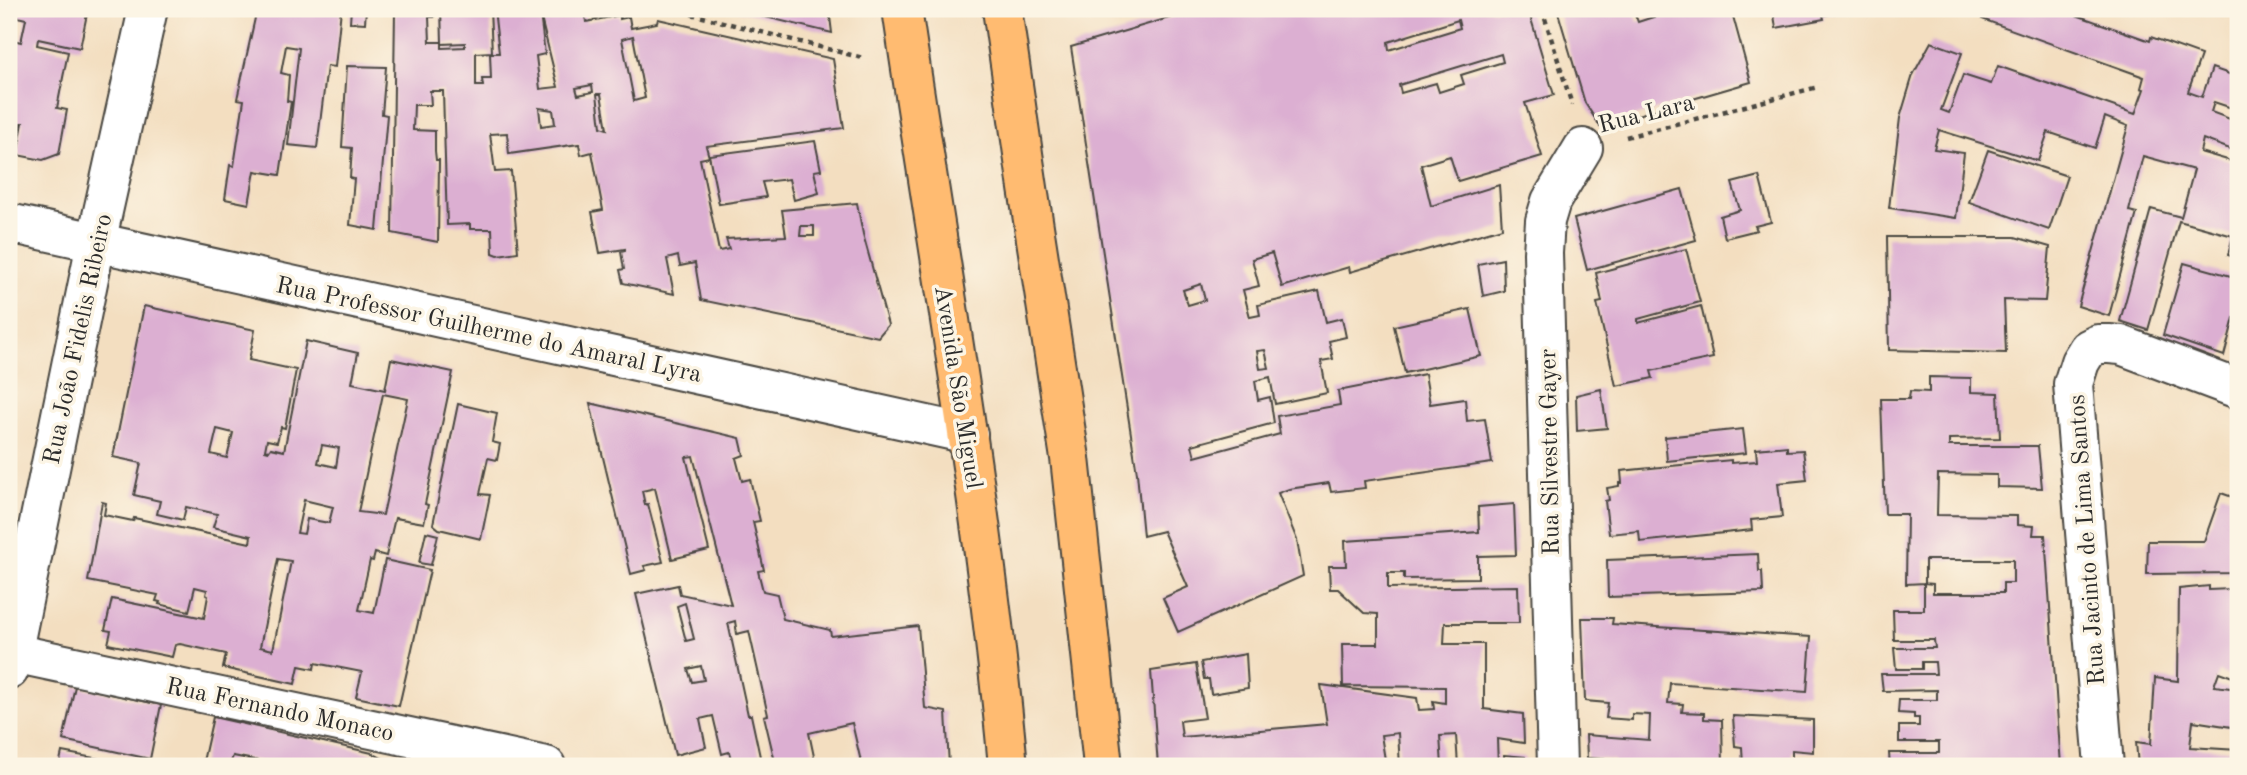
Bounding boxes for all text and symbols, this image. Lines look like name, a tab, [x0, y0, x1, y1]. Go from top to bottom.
street label: Rua Lara	[1596, 91, 1697, 138]
street label: Rua João Fidelis Ribeiro	[41, 212, 117, 467]
street label: Rua Professor Guilherme do Amaral Lyra	[274, 274, 704, 388]
street label: Avenida São Miguel	[929, 284, 985, 491]
street label: Rua Silvestre Gayer	[1537, 348, 1565, 555]
street label: Rua Jacinto de Lima Santos	[2066, 394, 2110, 686]
street label: Rua Fernando Monaco	[164, 675, 396, 747]

